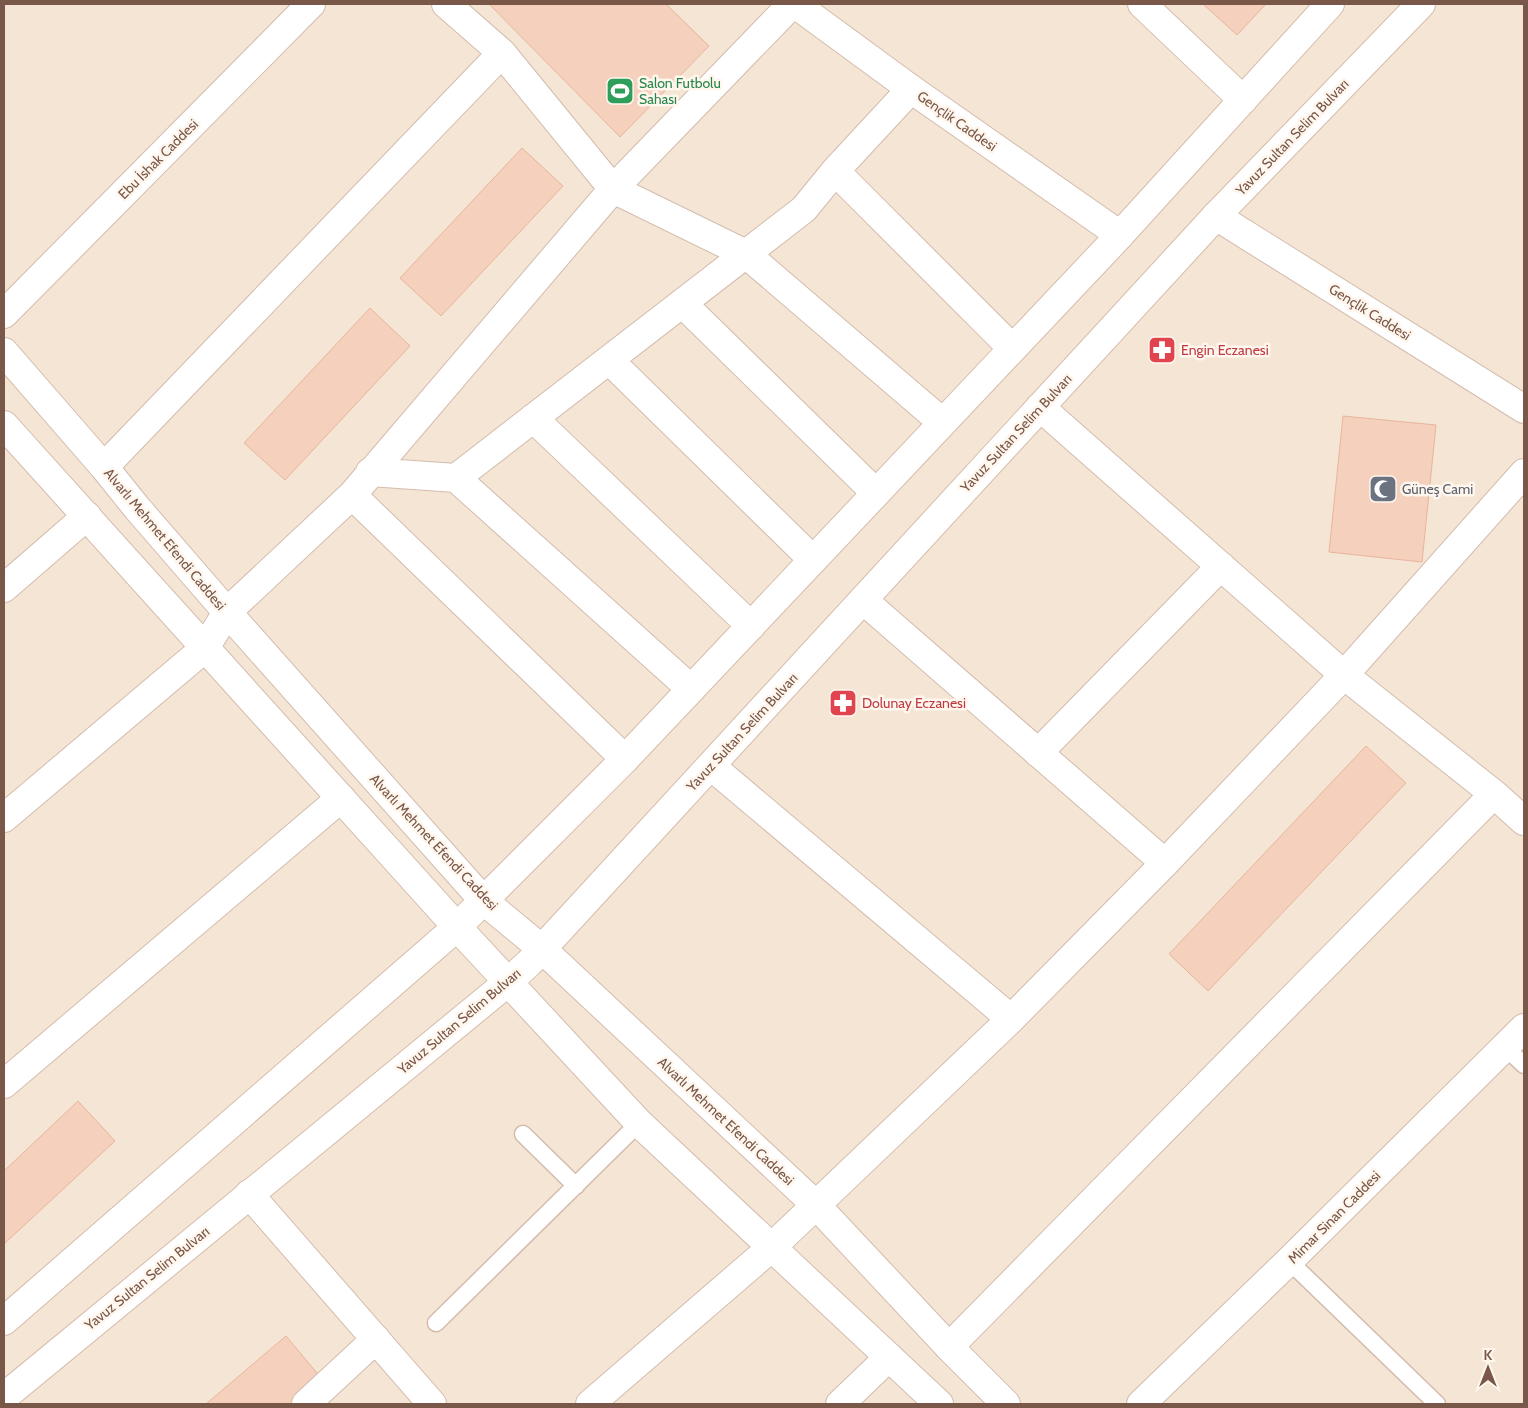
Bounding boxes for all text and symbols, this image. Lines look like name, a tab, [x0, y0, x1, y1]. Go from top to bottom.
place label: Salon Futbolu Sahası	[639, 74, 721, 108]
street label: Yavuz Sultan Selim Bulvarı	[1231, 75, 1352, 200]
sports icon: Salon Futbolu Sahası	[605, 76, 635, 106]
street label: Gençlik Caddesi	[914, 87, 1000, 155]
street label: Ebu İshak Caddesi	[114, 115, 202, 203]
street label: Gençlik Caddesi	[1326, 280, 1414, 344]
pharmacy icon: Engin Eczanesi	[1147, 335, 1177, 365]
place label: Engin Eczanesi	[1181, 341, 1269, 359]
street label: Yavuz Sultan Selim Bulvarı	[956, 370, 1076, 497]
street label: Alvarlı Mehmet Efendi Caddesi	[100, 464, 230, 614]
mosque icon: Güneş Cami	[1368, 474, 1398, 504]
place label: Güneş Cami	[1402, 480, 1473, 498]
street label: Yavuz Sultan Selim Bulvarı	[682, 669, 802, 796]
pharmacy icon: Dolunay Eczanesi	[828, 688, 858, 718]
place label: Dolunay Eczanesi	[862, 694, 966, 712]
street label: Alvarlı Mehmet Efendi Caddesi	[366, 770, 502, 914]
street label: Yavuz Sultan Selim Bulvarı	[393, 964, 524, 1078]
street label: Alvarlı Mehmet Efendi Caddesi	[654, 1053, 798, 1189]
street label: Mimar Sinan Caddesi	[1284, 1167, 1384, 1267]
street label: Yavuz Sultan Selim Bulvarı	[80, 1222, 213, 1334]
north arrow	[1463, 1343, 1513, 1393]
text: K	[1484, 1346, 1493, 1364]

